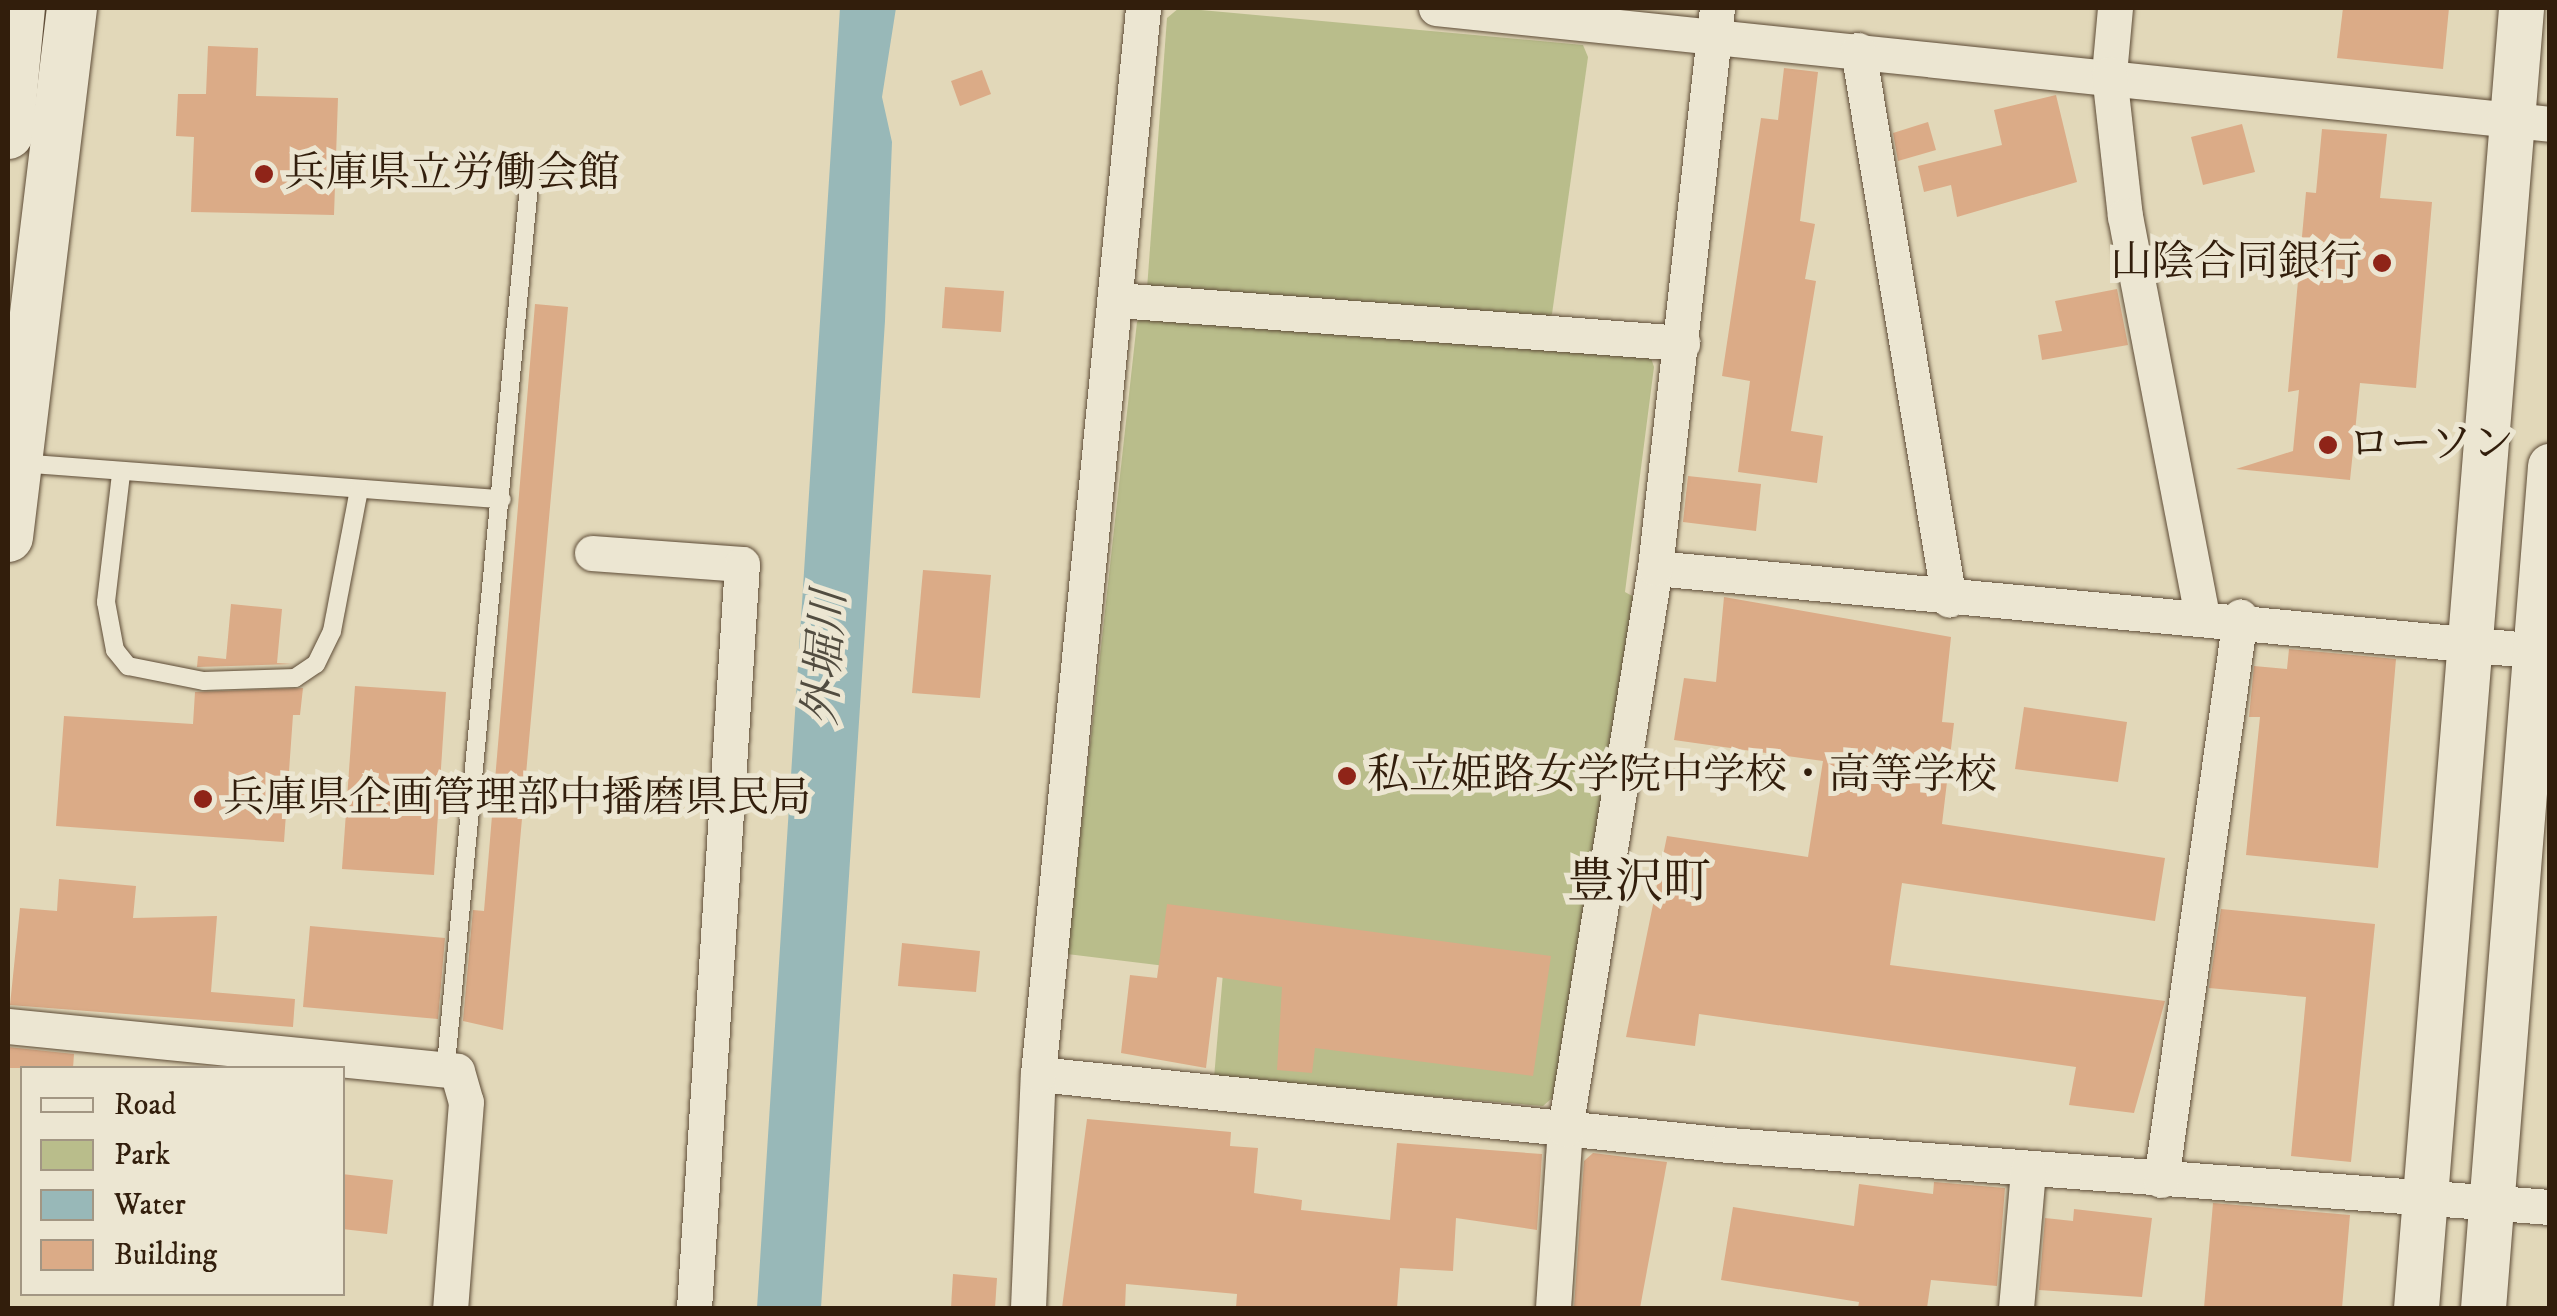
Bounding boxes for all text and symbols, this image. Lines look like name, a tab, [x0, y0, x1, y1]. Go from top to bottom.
place label: 兵庫県立労働会館	[284, 149, 620, 199]
marker: 兵庫県立労働会館	[253, 163, 275, 185]
place label: 山陰合同銀行	[2110, 238, 2362, 288]
marker: 山陰合同銀行	[2371, 252, 2393, 274]
place label: ローソン	[2348, 420, 2516, 470]
marker: ローソン	[2317, 434, 2339, 456]
water label: 外堀川	[795, 589, 859, 727]
place label: 私立姫路女学院中学校・高等学校	[1367, 751, 1997, 801]
marker: 私立姫路女学院中学校・高等学校	[1336, 765, 1358, 787]
place label: 兵庫県企画管理部中播磨県民局	[223, 774, 811, 824]
marker: 兵庫県企画管理部中播磨県民局	[192, 788, 214, 810]
district label: 豊沢町	[1567, 855, 1711, 913]
legend	[20, 1066, 345, 1296]
text: Road	[114, 1087, 176, 1124]
text: Park	[114, 1137, 170, 1174]
text: Water	[114, 1187, 186, 1224]
text: Building	[114, 1237, 217, 1274]

